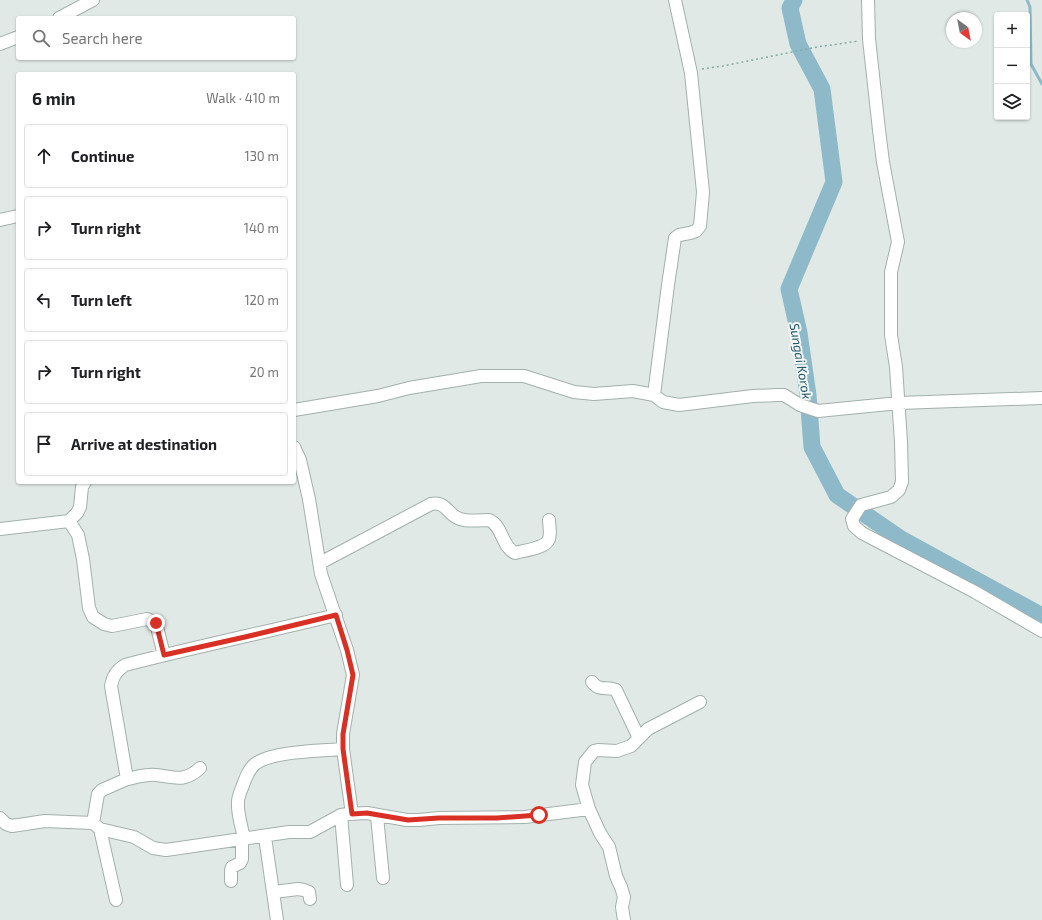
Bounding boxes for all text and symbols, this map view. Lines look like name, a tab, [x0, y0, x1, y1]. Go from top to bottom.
north arrow	[946, 12, 982, 48]
map controls	[994, 12, 1030, 120]
button: +	[994, 12, 1030, 48]
search box	[16, 16, 296, 60]
icon: search	[30, 27, 52, 49]
text: Search here	[62, 29, 143, 47]
button: −	[994, 48, 1030, 84]
button: layers	[994, 84, 1030, 120]
text: 6 min	[32, 88, 76, 108]
text: Walk · 410 m	[206, 90, 280, 106]
icon: ahead	[33, 145, 55, 167]
text: Continue	[71, 147, 134, 165]
text: 130 m	[244, 148, 279, 164]
icon: right	[33, 217, 55, 239]
text: Turn right	[71, 219, 141, 237]
text: 140 m	[244, 220, 279, 236]
icon: left	[33, 289, 55, 311]
text: Turn left	[71, 291, 132, 309]
text: 120 m	[244, 292, 279, 308]
water label: Sungai Korok	[786, 322, 816, 401]
icon: right	[33, 361, 55, 383]
text: Turn right	[71, 363, 141, 381]
text: 20 m	[250, 364, 279, 380]
icon: arrive	[33, 433, 55, 455]
text: Arrive at destination	[71, 435, 217, 453]
route end	[147, 614, 165, 632]
route start	[530, 806, 548, 824]

